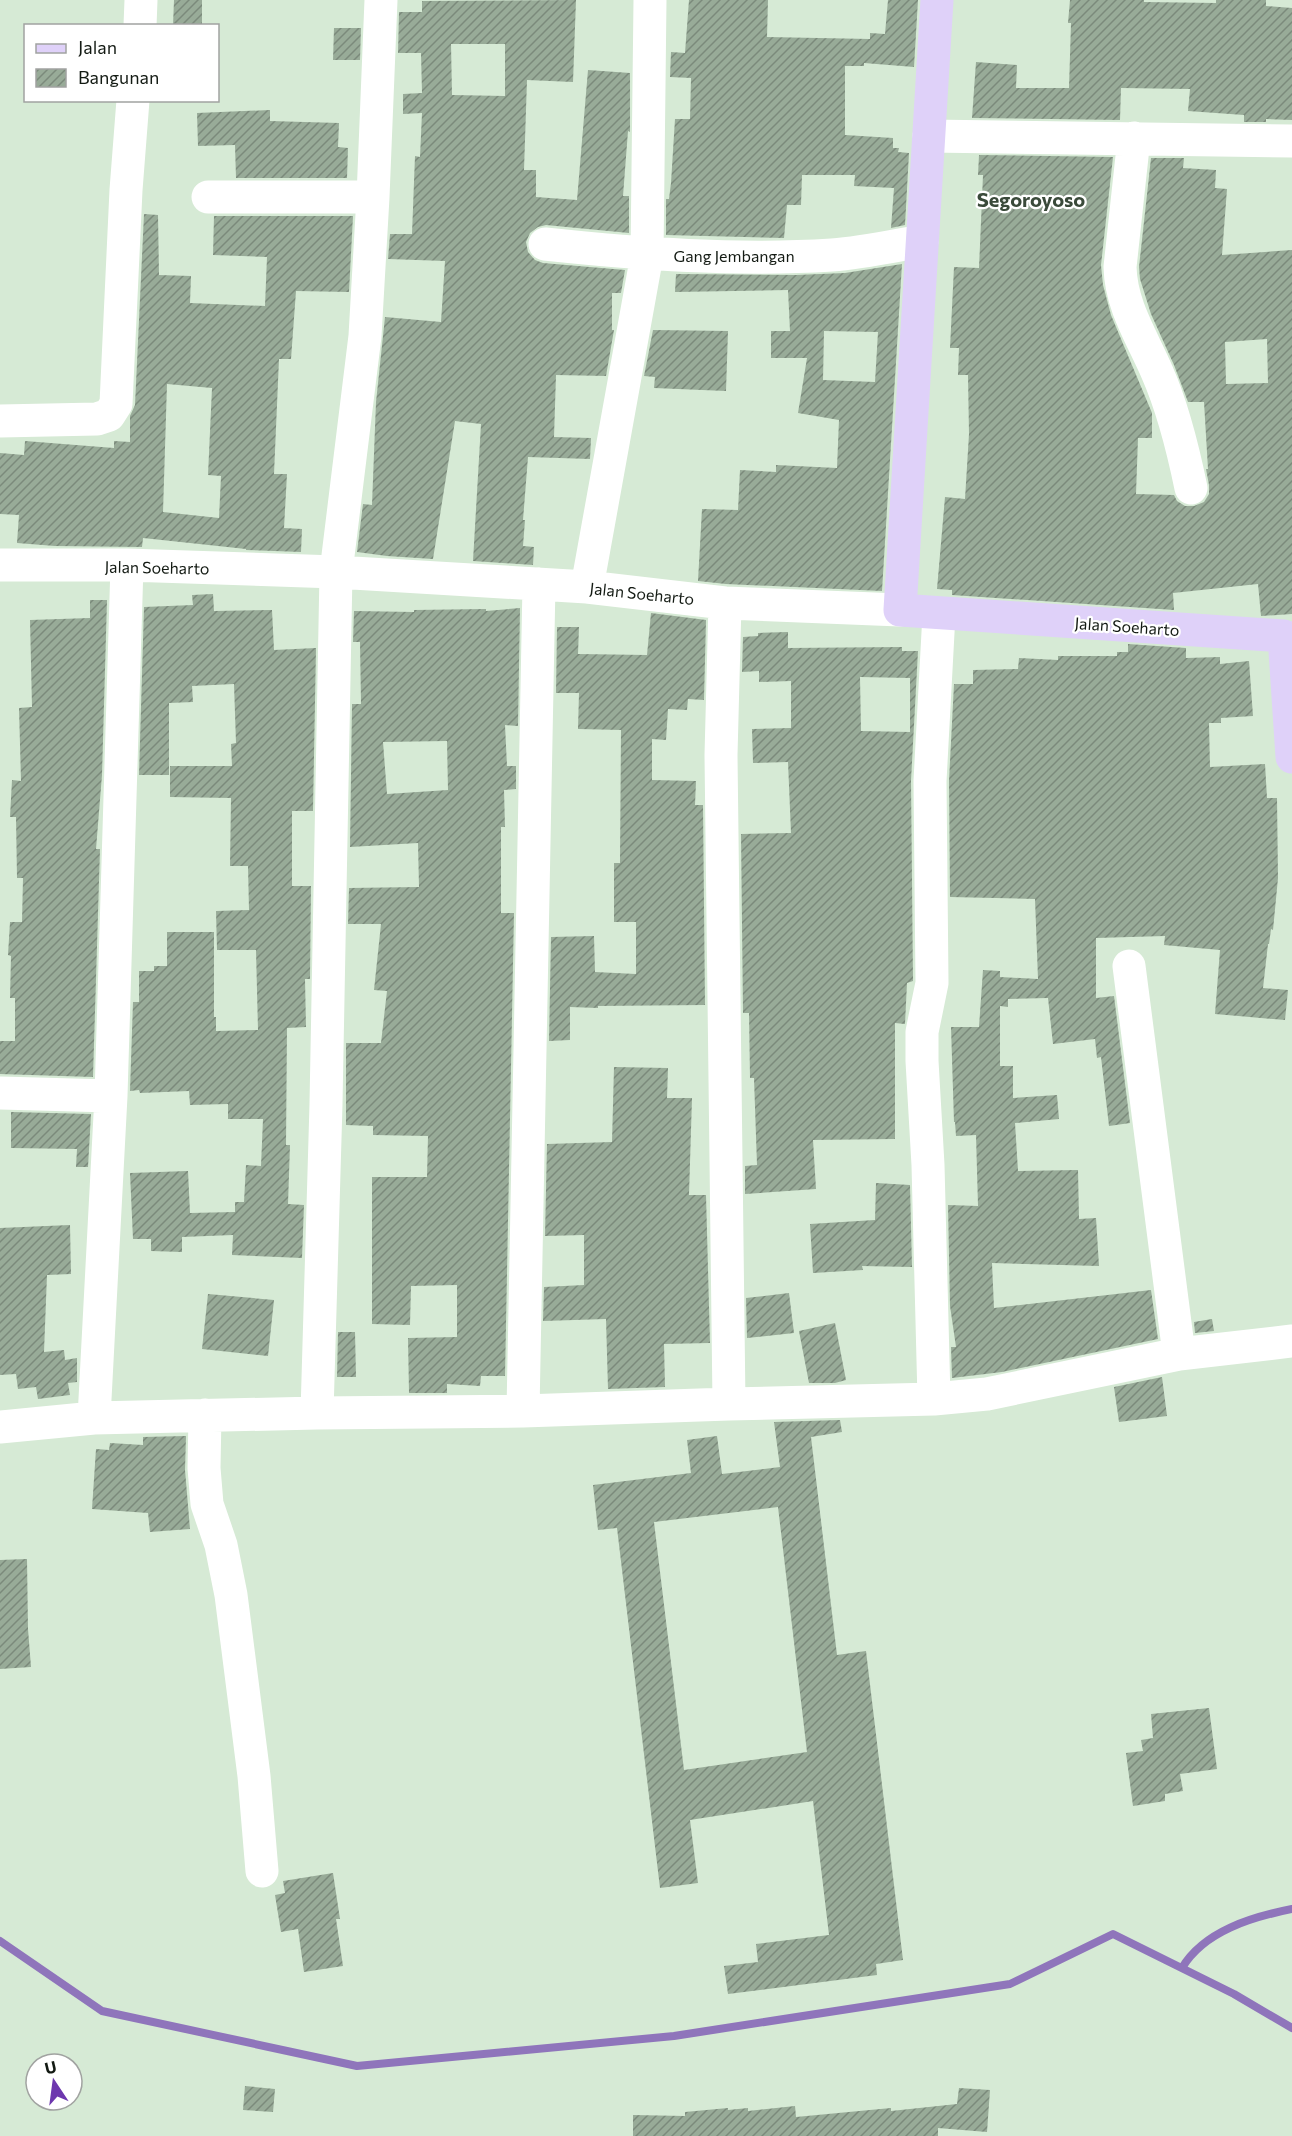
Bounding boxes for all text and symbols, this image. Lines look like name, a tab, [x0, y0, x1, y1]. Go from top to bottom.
legend	[24, 24, 219, 102]
text: Jalan	[78, 36, 117, 58]
text: Bangunan	[78, 66, 159, 88]
district label: Segoroyoso	[977, 187, 1085, 211]
street label: Gang Jembangan	[673, 246, 795, 265]
street label: Jalan Soeharto	[104, 557, 210, 577]
street label: Jalan Soeharto	[589, 578, 695, 608]
street label: Jalan Soeharto	[1074, 613, 1180, 639]
north arrow	[24, 2052, 84, 2112]
text: U	[43, 2056, 58, 2077]

